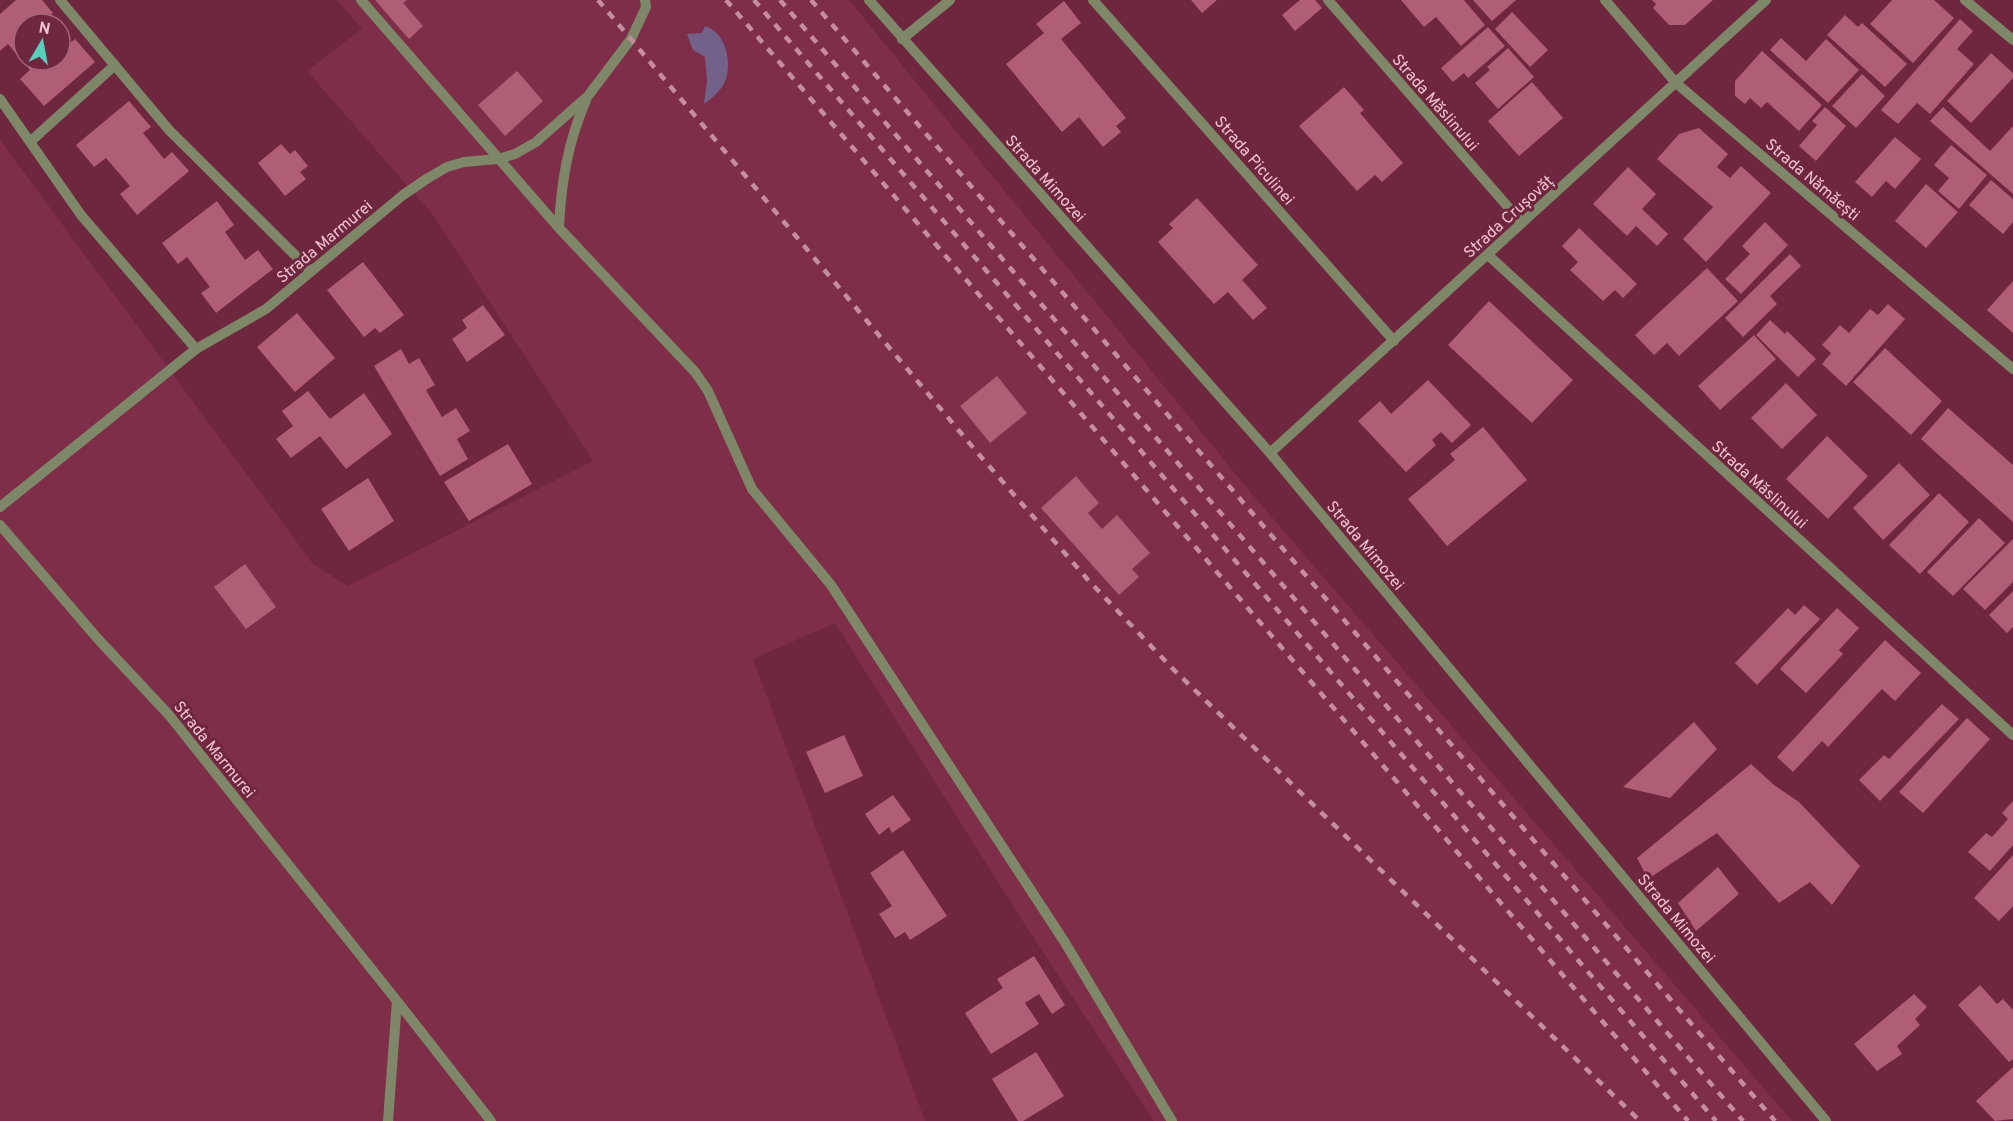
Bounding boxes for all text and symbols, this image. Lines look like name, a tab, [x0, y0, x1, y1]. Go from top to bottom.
north arrow	[12, 12, 72, 72]
text: N	[37, 18, 52, 40]
street label: Strada Măslinului	[1387, 51, 1482, 156]
street label: Strada Piculinei	[1209, 113, 1298, 210]
street label: Strada Mimozei	[1000, 132, 1089, 227]
street label: Strada Nămăești	[1760, 135, 1863, 226]
street label: Strada Crușovăț	[1460, 172, 1559, 263]
street label: Strada Marmurei	[273, 197, 377, 288]
street label: Strada Măslinului	[1706, 437, 1811, 534]
street label: Strada Mimozei	[1321, 497, 1408, 595]
street label: Strada Marmurei	[168, 698, 259, 803]
street label: Strada Mimozei	[1632, 870, 1719, 968]

